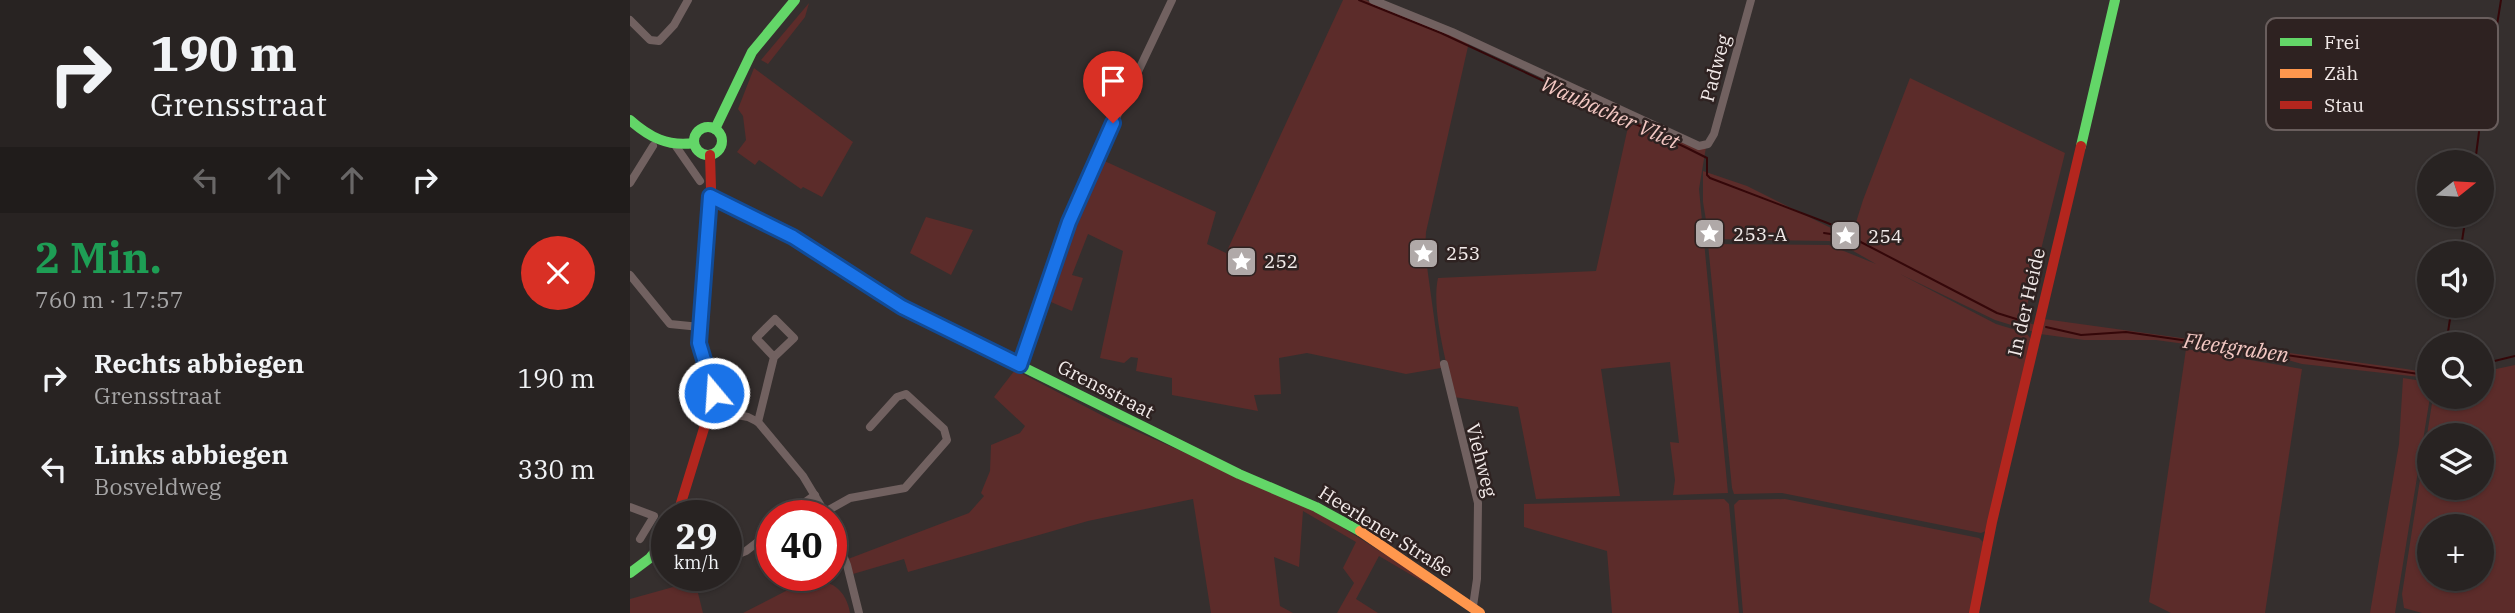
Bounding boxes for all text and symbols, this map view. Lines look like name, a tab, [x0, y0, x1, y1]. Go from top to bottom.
legend	[2266, 18, 2498, 130]
text: 190 m	[150, 21, 297, 84]
icon: right	[35, 28, 126, 119]
text: Frei	[2324, 30, 2360, 54]
street label: Padweg	[1695, 31, 1736, 104]
pin	[1083, 51, 1143, 123]
text: Zäh	[2324, 61, 2358, 85]
icon: arrive	[1094, 62, 1132, 100]
water label: Waubacher Vliet	[1537, 69, 1685, 155]
text: Grensstraat	[150, 83, 327, 125]
text: Stau	[2324, 93, 2364, 117]
north arrow	[2417, 150, 2494, 228]
map controls	[2417, 150, 2494, 591]
icon: left	[187, 161, 225, 199]
icon: ahead	[260, 161, 298, 199]
icon: ahead	[333, 161, 371, 199]
icon: right	[406, 161, 444, 199]
place icon: 253-A	[1693, 217, 1727, 251]
place icon: 254	[1828, 219, 1862, 253]
place label: 253-A	[1733, 222, 1787, 246]
place label: 254	[1868, 224, 1902, 248]
text: 2 Min.	[35, 230, 162, 285]
button: close	[521, 236, 595, 310]
place icon: 253	[1406, 236, 1440, 270]
place label: 253	[1446, 241, 1480, 265]
button: sound	[2417, 241, 2494, 318]
place icon: 252	[1224, 244, 1258, 278]
street label: In der Heide	[2002, 245, 2050, 359]
place label: 252	[1264, 249, 1298, 273]
text: 760 m · 17:57	[35, 284, 184, 314]
water label: Fleetgraben	[2181, 326, 2291, 368]
button: search	[2417, 332, 2494, 409]
text: Rechts abbiegen	[94, 346, 304, 380]
street label: Grensstraat	[1054, 354, 1159, 424]
position arrow	[677, 356, 751, 430]
icon: right	[35, 359, 73, 397]
text: 190 m	[517, 361, 595, 395]
text: Grensstraat	[94, 380, 221, 410]
street label: Viehweg	[1461, 421, 1503, 500]
button: layers	[2417, 423, 2494, 500]
text: Links abbiegen	[94, 437, 289, 471]
icon: left	[35, 450, 73, 488]
text: 330 m	[517, 452, 595, 486]
text: Bosveldweg	[94, 471, 221, 501]
street label: Heerlener Straße	[1314, 480, 1458, 582]
speed limit sign: 40	[756, 500, 847, 591]
text: 29	[675, 513, 718, 559]
button: +	[2417, 514, 2494, 591]
text: km/h	[674, 551, 719, 574]

